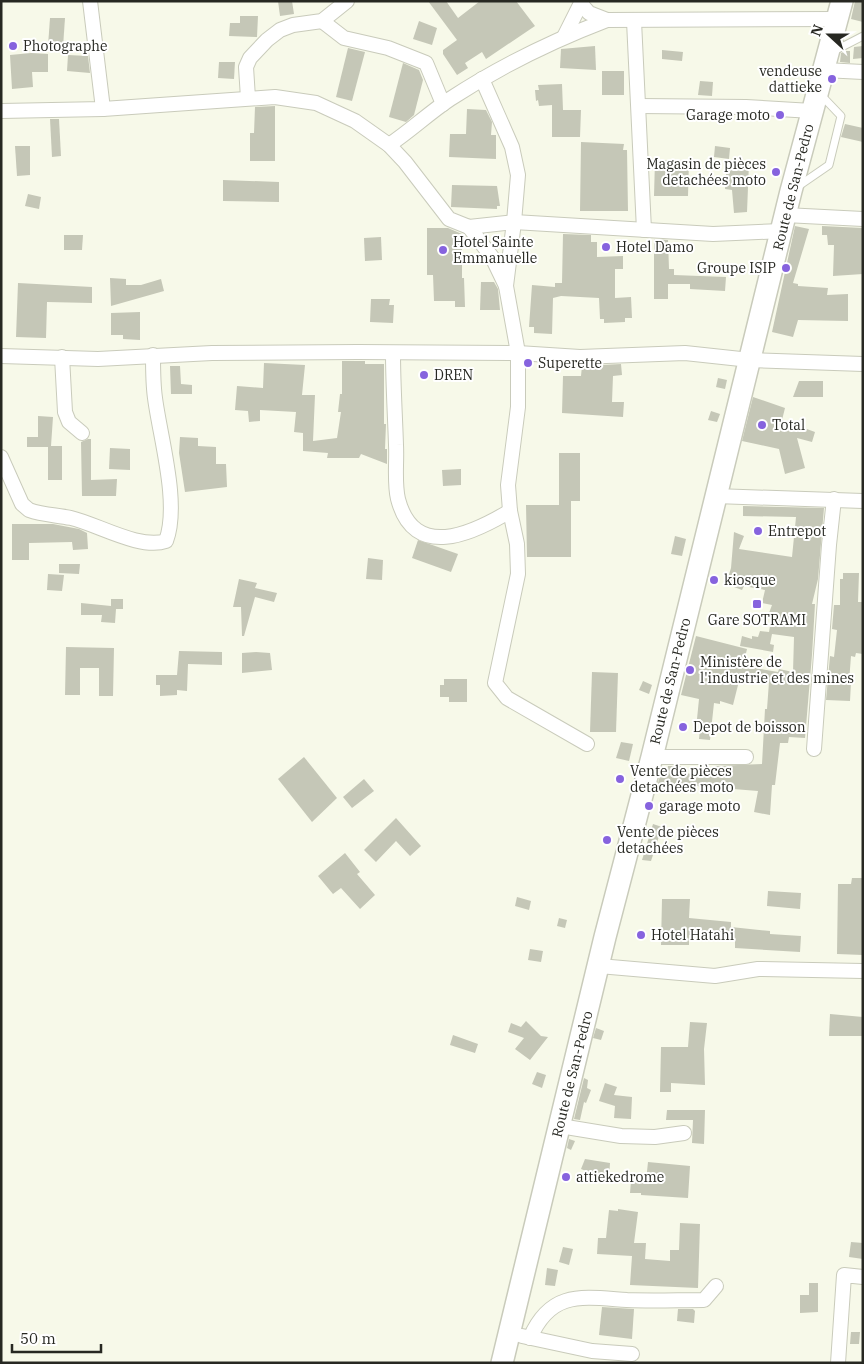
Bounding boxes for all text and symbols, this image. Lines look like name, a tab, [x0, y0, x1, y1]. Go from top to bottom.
north arrow	[804, 10, 854, 60]
text: N	[806, 22, 827, 39]
place label: Photographe	[23, 37, 108, 55]
marker: Photographe	[7, 40, 19, 52]
place label: vendeuse dattieke	[759, 62, 822, 96]
marker: vendeuse dattieke	[826, 73, 838, 85]
place label: Garage moto	[686, 106, 770, 124]
marker: Garage moto	[774, 109, 786, 121]
street label: Route de San-Pedro	[769, 122, 817, 252]
place label: Magasin de pièces detachées moto	[646, 155, 766, 189]
marker: Magasin de pièces detachées moto	[770, 166, 782, 178]
place label: Hotel Sainte Emmanuelle	[453, 233, 537, 267]
place label: Hotel Damo	[616, 238, 694, 256]
marker: Hotel Damo	[600, 241, 612, 253]
marker: Hotel Sainte Emmanuelle	[437, 244, 449, 256]
place label: Groupe ISIP	[697, 259, 776, 277]
marker: Groupe ISIP	[780, 262, 792, 274]
place label: Superette	[538, 354, 602, 372]
marker: Superette	[522, 357, 534, 369]
place label: DREN	[434, 366, 473, 384]
marker: DREN	[418, 369, 430, 381]
place label: Total	[772, 416, 805, 434]
marker: Total	[756, 419, 768, 431]
place label: Entrepot	[768, 522, 826, 540]
marker: Entrepot	[752, 525, 764, 537]
place label: kiosque	[724, 571, 776, 589]
marker: kiosque	[708, 574, 720, 586]
marker: Gare SOTRAMI	[751, 598, 763, 610]
place label: Gare SOTRAMI	[708, 611, 806, 629]
street label: Route de San-Pedro	[646, 616, 694, 746]
place label: Ministère de l'industrie et des mines	[700, 653, 854, 687]
marker: Ministère de l'industrie et des mines	[684, 664, 696, 676]
place label: Depot de boisson	[693, 718, 806, 736]
marker: Depot de boisson	[677, 721, 689, 733]
place label: Vente de pièces detachées moto	[630, 762, 734, 796]
marker: Vente de pièces detachées moto	[614, 773, 626, 785]
place label: garage moto	[659, 797, 740, 815]
marker: garage moto	[643, 800, 655, 812]
place label: Vente de pièces detachées	[617, 823, 719, 857]
marker: Vente de pièces detachées	[601, 834, 613, 846]
place label: Hotel Hatahi	[651, 926, 734, 944]
marker: Hotel Hatahi	[635, 929, 647, 941]
street label: Route de San-Pedro	[548, 1009, 596, 1139]
place label: attiekedrome	[576, 1168, 664, 1186]
marker: attiekedrome	[560, 1171, 572, 1183]
scale bar	[12, 1322, 101, 1354]
text: 50 m	[20, 1329, 56, 1348]

